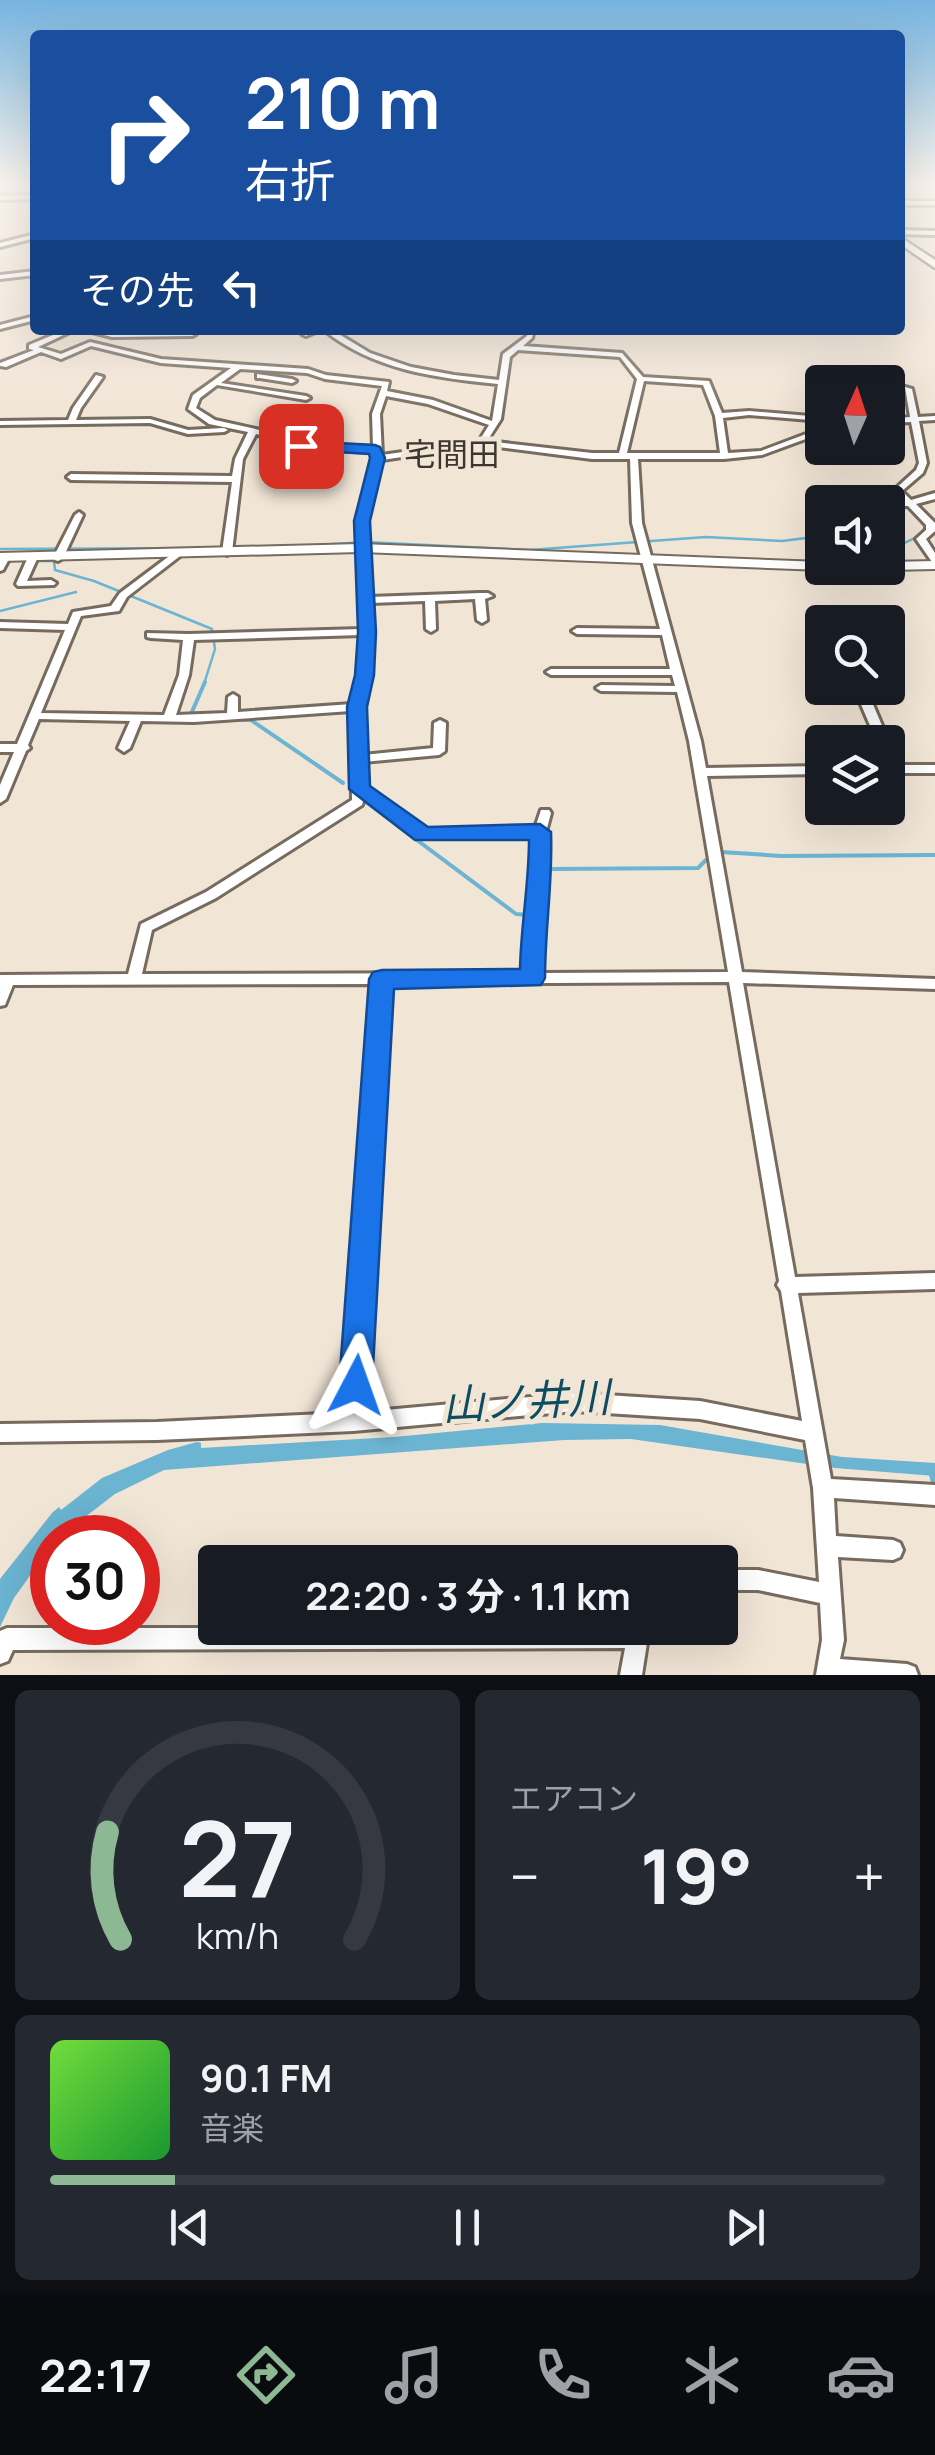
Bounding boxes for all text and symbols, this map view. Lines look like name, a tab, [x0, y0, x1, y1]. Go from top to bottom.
text: 210 m	[245, 54, 440, 150]
icon: right	[80, 70, 210, 200]
text: 右折	[245, 149, 335, 211]
icon: left	[214, 260, 269, 315]
text: その先	[80, 263, 194, 315]
north arrow	[805, 365, 905, 465]
map controls	[805, 365, 905, 825]
pin	[259, 404, 344, 489]
icon: arrive	[274, 419, 329, 474]
district label: 宅間田	[404, 432, 500, 476]
button: sound	[805, 485, 905, 585]
button: search	[805, 605, 905, 705]
button: layers	[805, 725, 905, 825]
position arrow	[304, 1333, 408, 1437]
water label: 山ノ井川	[441, 1366, 615, 1433]
speed limit sign: 30	[30, 1515, 160, 1645]
text: 22:20 · 3 分 · 1.1 km	[305, 1569, 631, 1621]
text: エアコン	[510, 1776, 638, 1820]
text: 27	[179, 1786, 296, 1928]
text: 19°	[640, 1824, 753, 1927]
text: −	[510, 1838, 540, 1914]
text: +	[853, 1838, 885, 1914]
text: km/h	[196, 1911, 279, 1960]
text: 90.1 FM	[200, 2051, 332, 2103]
text: 音楽	[200, 2106, 264, 2150]
icon: previous	[162, 2200, 217, 2255]
icon: pause	[440, 2200, 495, 2255]
icon: next	[718, 2200, 773, 2255]
icon: directions	[231, 2340, 301, 2410]
icon: music	[379, 2340, 449, 2410]
icon: phone	[528, 2340, 598, 2410]
icon: climate	[677, 2340, 747, 2410]
icon: car	[826, 2340, 896, 2410]
text: 22:17	[39, 2344, 152, 2406]

